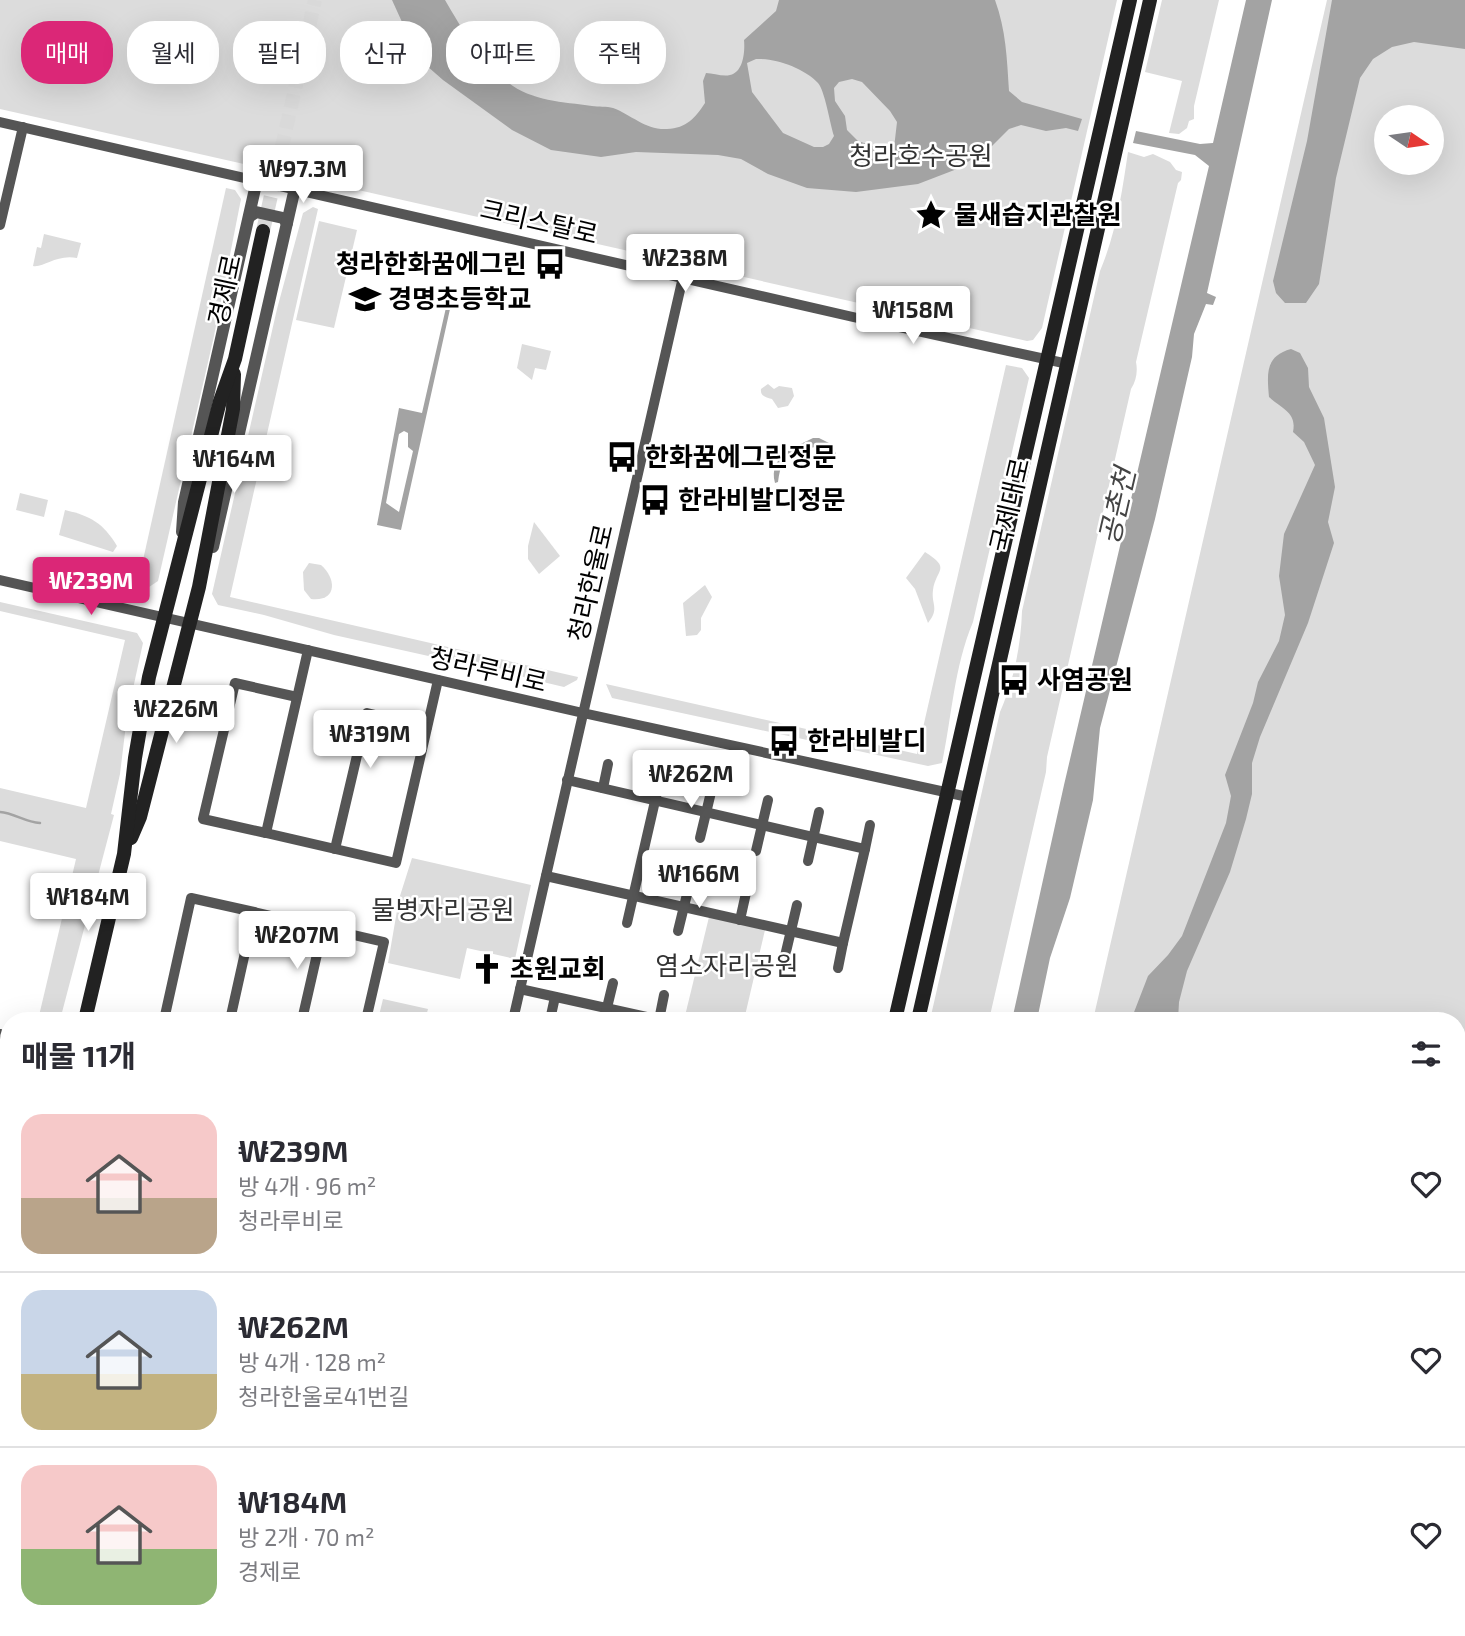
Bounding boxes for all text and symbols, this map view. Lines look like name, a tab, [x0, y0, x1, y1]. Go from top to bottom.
chip: 매매	[21, 21, 113, 84]
chip: 월세	[127, 21, 219, 84]
chip: 필터	[233, 21, 326, 84]
chip: 신규	[340, 21, 432, 84]
chip: 아파트	[446, 21, 560, 84]
chip: 주택	[574, 21, 666, 84]
north arrow	[1374, 105, 1444, 175]
map controls	[1374, 105, 1444, 175]
park label: 청라호수공원	[849, 139, 993, 170]
pin: ₩97.3M	[246, 146, 360, 205]
text: ₩97.3M	[259, 154, 347, 182]
street label: 크리스탈로	[478, 192, 601, 249]
place icon: 물새습지관찰원	[914, 198, 948, 232]
place label: 물새습지관찰원	[954, 198, 1121, 229]
pin: ₩238M	[636, 234, 734, 294]
text: ₩238M	[642, 243, 728, 271]
place label: 청라한화꿈에그린	[336, 247, 527, 278]
bus stop icon: 청라한화꿈에그린	[533, 247, 567, 281]
street label: 경제로	[201, 251, 246, 328]
school or university icon: 경명초등학교	[348, 282, 382, 316]
place label: 경명초등학교	[388, 282, 532, 313]
pin: ₩158M	[864, 286, 962, 346]
text: ₩158M	[872, 295, 954, 323]
pin: ₩164M	[185, 435, 283, 495]
bus stop icon: 한화꿈에그린정문	[605, 440, 639, 474]
place label: 한화꿈에그린정문	[645, 440, 836, 471]
text: ₩164M	[193, 444, 275, 472]
street label: 국제대로	[983, 455, 1034, 555]
water label: 공촌천	[1091, 461, 1142, 547]
bus stop icon: 한라비발디정문	[638, 483, 672, 517]
place label: 한라비발디정문	[678, 483, 845, 514]
street label: 청라한울로	[561, 521, 618, 644]
pin: ₩239M	[42, 558, 140, 617]
text: ₩239M	[49, 566, 133, 594]
street label: 청라루비로	[427, 640, 550, 697]
bus stop icon: 사염공원	[997, 663, 1031, 697]
place label: 사염공원	[1037, 663, 1133, 694]
pin: ₩226M	[127, 686, 225, 745]
text: ₩226M	[133, 694, 219, 722]
pin: ₩319M	[321, 710, 419, 770]
text: ₩319M	[329, 719, 411, 747]
bus stop icon: 한라비발디	[767, 724, 801, 758]
place label: 한라비발디	[807, 724, 927, 755]
pin: ₩262M	[642, 750, 740, 810]
text: ₩262M	[648, 759, 734, 787]
pin: ₩166M	[650, 850, 748, 910]
text: ₩166M	[658, 859, 740, 887]
pin: ₩184M	[39, 874, 137, 933]
text: ₩184M	[46, 882, 130, 910]
park label: 물병자리공원	[371, 893, 515, 924]
pin: ₩207M	[248, 912, 346, 971]
text: ₩207M	[255, 920, 339, 948]
park label: 염소자리공원	[655, 949, 799, 980]
church icon: 초원교회	[470, 952, 504, 986]
place label: 초원교회	[510, 952, 606, 983]
icon: filters	[1407, 1035, 1445, 1073]
text: 매물 11개	[21, 1037, 136, 1073]
text: ₩239M	[238, 1132, 349, 1168]
icon: home	[77, 1142, 161, 1226]
icon: heart	[1407, 1165, 1445, 1203]
text: 방 4개 · 96 m²	[238, 1172, 376, 1200]
text: 청라루비로	[238, 1206, 344, 1234]
text: ₩262M	[238, 1308, 349, 1344]
icon: home	[77, 1318, 161, 1402]
icon: heart	[1407, 1341, 1445, 1379]
text: 방 4개 · 128 m²	[238, 1348, 386, 1376]
text: 청라한울로41번길	[238, 1382, 409, 1410]
text: ₩184M	[238, 1483, 347, 1519]
icon: home	[77, 1493, 161, 1577]
icon: heart	[1407, 1516, 1445, 1554]
text: 방 2개 · 70 m²	[238, 1523, 375, 1551]
text: 경제로	[238, 1557, 301, 1585]

